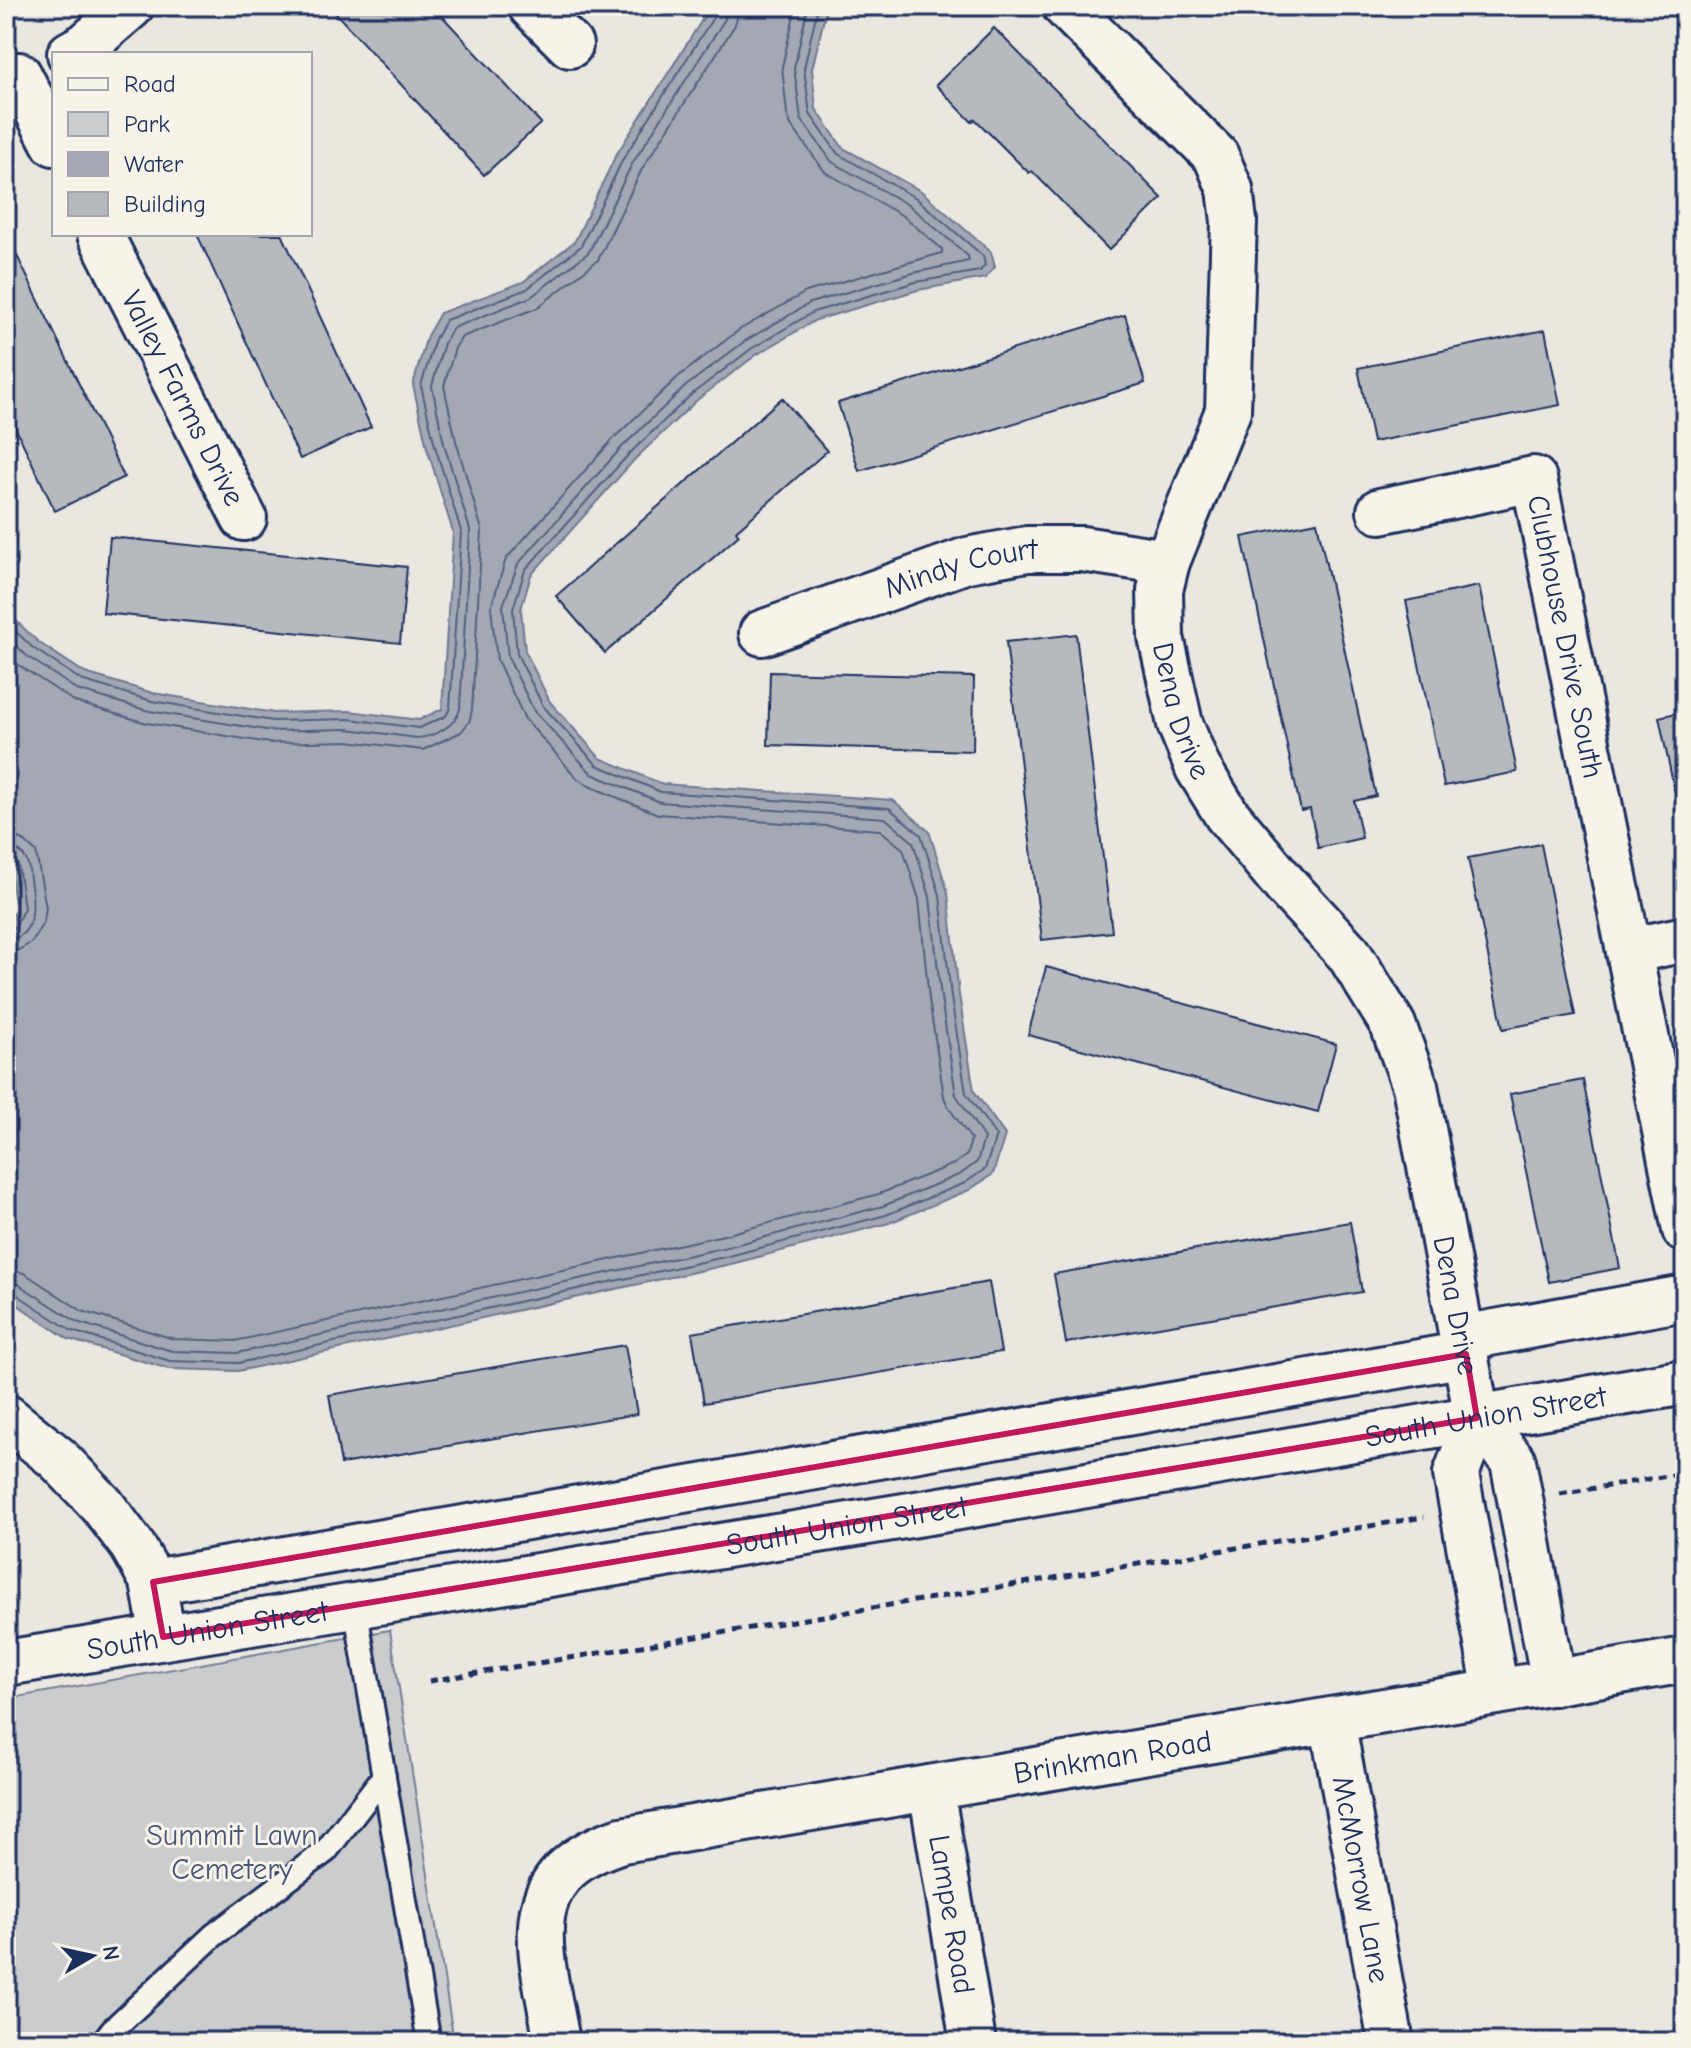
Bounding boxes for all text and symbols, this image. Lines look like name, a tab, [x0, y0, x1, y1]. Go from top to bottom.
legend	[52, 52, 312, 236]
text: Road	[124, 70, 176, 98]
text: Park	[124, 110, 170, 138]
text: Water	[124, 150, 184, 178]
text: Building	[124, 190, 206, 218]
street label: Valley Farms Drive	[114, 285, 252, 511]
street label: Clubhouse Drive South	[1520, 492, 1611, 781]
street label: Mindy Court	[880, 531, 1039, 606]
street label: Dena Drive	[1145, 639, 1218, 786]
street label: Dena Drive	[1426, 1233, 1486, 1378]
street label: South Union Street	[1362, 1378, 1610, 1454]
street label: South Union Street	[723, 1488, 972, 1562]
street label: South Union Street	[84, 1593, 332, 1667]
street label: Brinkman Road	[1011, 1723, 1214, 1791]
street label: McMorrow Lane	[1325, 1773, 1397, 1985]
park label: Summit Lawn Cemetery	[146, 1818, 318, 1887]
street label: Lampe Road	[922, 1832, 982, 1996]
north arrow	[52, 1916, 132, 1996]
text: N	[97, 1944, 125, 1962]

